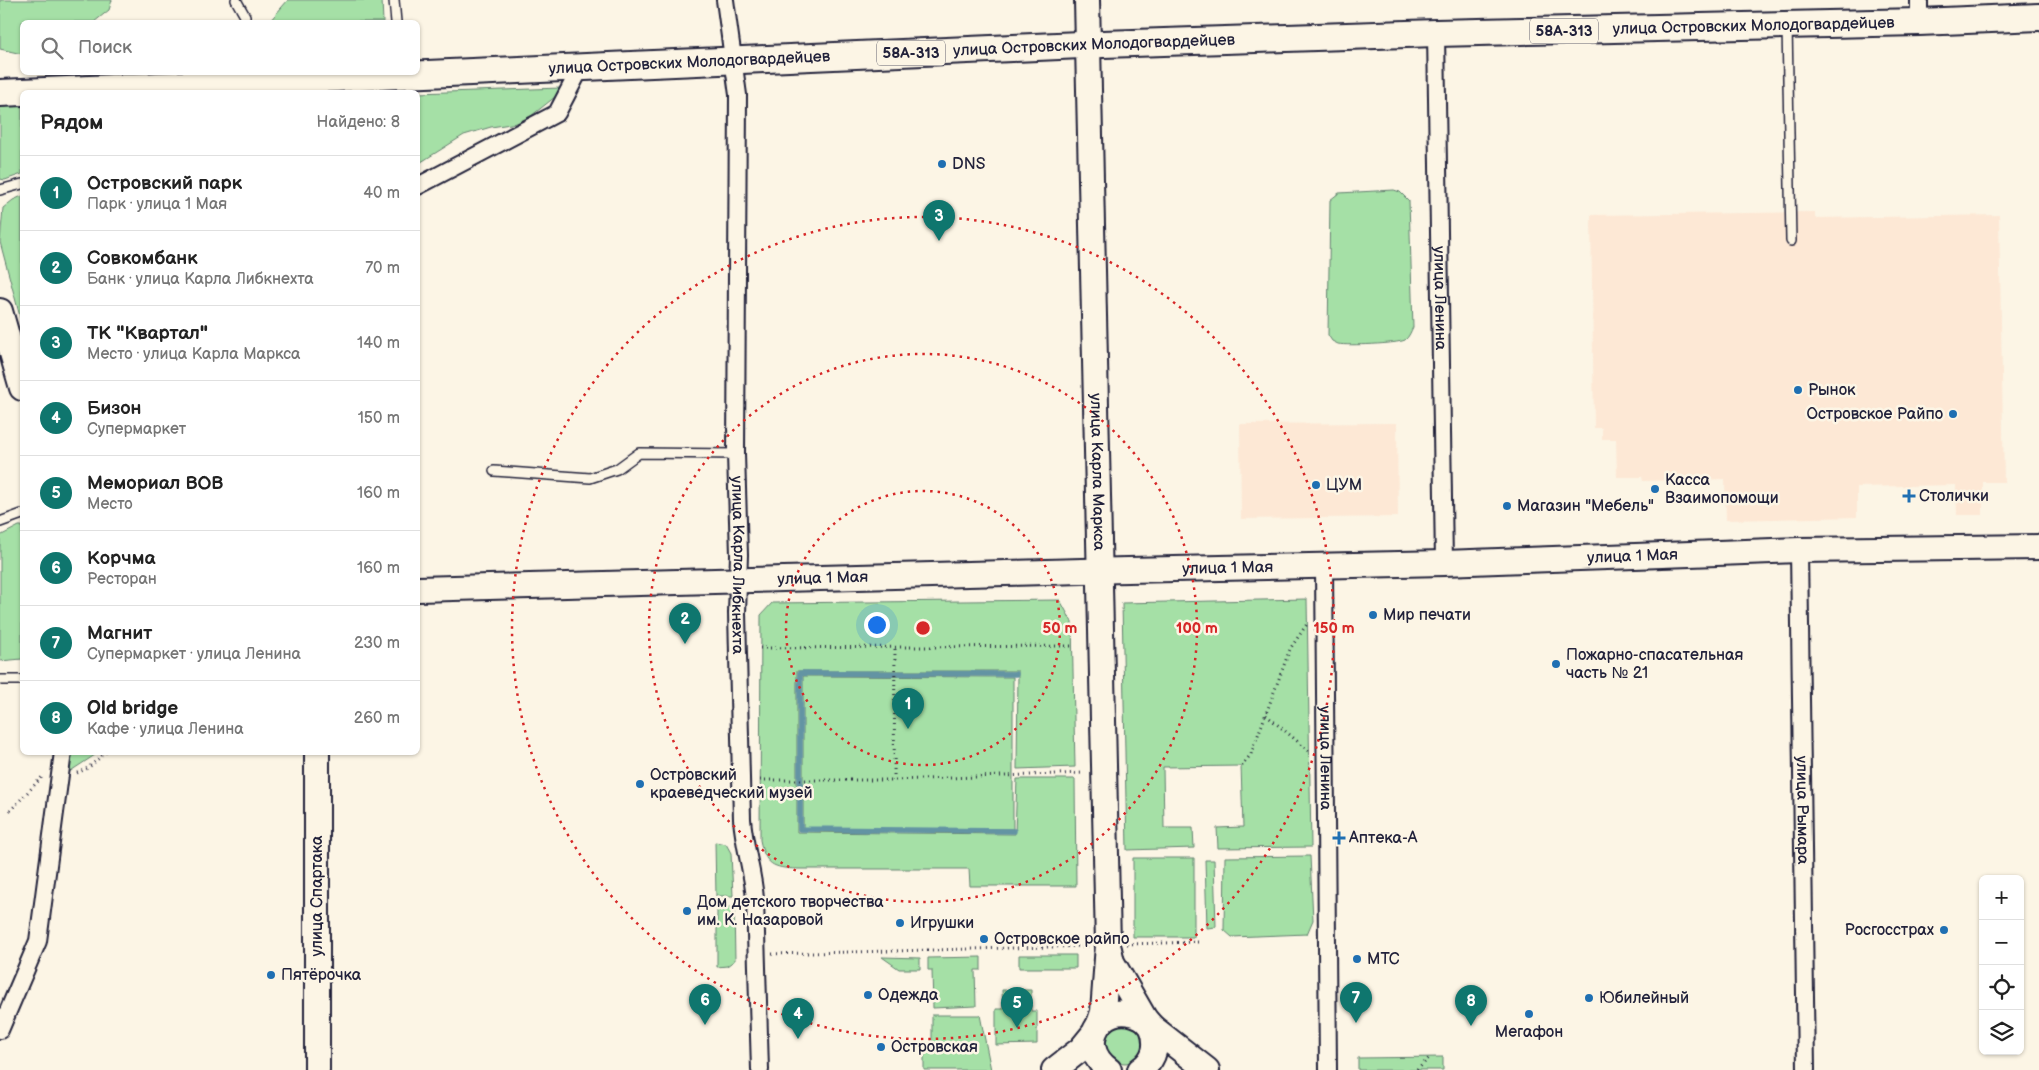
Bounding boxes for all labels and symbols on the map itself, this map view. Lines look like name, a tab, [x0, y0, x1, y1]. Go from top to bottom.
street label: улица Островских Молодогвардейцев	[1612, 13, 1895, 38]
road number: 58А-313	[1530, 18, 1598, 44]
street label: улица Островских Молодогвардейцев	[953, 30, 1236, 60]
road number: 58А-313	[877, 40, 945, 66]
street label: улица Островских Молодогвардейцев	[548, 47, 831, 78]
place label: DNS	[952, 155, 985, 174]
marker: DNS	[936, 158, 948, 170]
pin: 3	[923, 200, 955, 241]
street label: улица Ленина	[1430, 246, 1450, 351]
place label: Рынок	[1808, 381, 1856, 400]
marker: Рынок	[1792, 384, 1804, 396]
street label: улица Карла Маркса	[1086, 393, 1109, 551]
place label: Островское Райпо	[1806, 405, 1943, 424]
marker: Островское Райпо	[1947, 408, 1959, 420]
place label: Касса Взаимопомощи	[1665, 471, 1779, 508]
street label: улица Карла Либкнехта	[727, 476, 749, 655]
place label: ЦУМ	[1326, 476, 1362, 495]
marker: ЦУМ	[1310, 479, 1322, 491]
marker: Касса Взаимопомощи	[1649, 483, 1661, 495]
place label: Столички	[1919, 487, 1989, 506]
marker: Столички	[1903, 490, 1915, 502]
place label: Магазин "Мебель"	[1517, 497, 1654, 516]
marker: Магазин "Мебель"	[1501, 500, 1513, 512]
street label: улица 1 Мая	[1587, 545, 1678, 567]
street label: улица 1 Мая	[1182, 557, 1273, 578]
street label: улица 1 Мая	[777, 567, 869, 589]
pin: 2	[669, 603, 701, 644]
place label: Мир печати	[1383, 606, 1471, 625]
marker: Мир печати	[1367, 609, 1379, 621]
your location	[864, 612, 890, 638]
centre of rings	[914, 619, 932, 637]
text: 50 m	[1043, 619, 1078, 638]
text: 100 m	[1176, 619, 1218, 638]
text: 150 m	[1313, 619, 1355, 638]
place label: Пожарно-спасательная часть № 21	[1566, 646, 1743, 683]
marker: Пожарно-спасательная часть № 21	[1550, 658, 1562, 670]
pin: 1	[892, 688, 924, 729]
street label: улица Ленина	[1316, 706, 1335, 811]
street label: улица Рымара	[1792, 755, 1813, 865]
place label: Островский краеведческий музей	[650, 766, 813, 803]
marker: Островский краеведческий музей	[634, 778, 646, 790]
place label: Аптека-А	[1348, 829, 1418, 848]
marker: Аптека-А	[1333, 832, 1345, 844]
street label: улица Спартака	[308, 835, 327, 957]
place label: Дом детского творчества им. К. Назаровой	[697, 893, 884, 930]
marker: Дом детского творчества им. К. Назаровой	[681, 905, 693, 917]
place label: Игрушки	[910, 914, 974, 933]
marker: Игрушки	[894, 917, 906, 929]
place label: Росгосстрах	[1845, 921, 1934, 940]
marker: Росгосстрах	[1938, 924, 1950, 936]
place label: Островское райпо	[994, 930, 1129, 949]
marker: Островское райпо	[978, 933, 990, 945]
place label: МТС	[1367, 950, 1400, 969]
marker: МТС	[1351, 953, 1363, 965]
place label: Пятёрочка	[281, 966, 362, 985]
marker: Пятёрочка	[265, 969, 277, 981]
pin: 7	[1340, 982, 1372, 1023]
pin: 6	[689, 984, 721, 1025]
pin: 8	[1455, 985, 1487, 1026]
place label: Одежда	[878, 986, 939, 1005]
pin: 5	[1001, 987, 1033, 1028]
marker: Одежда	[862, 989, 874, 1001]
place label: Юбилейный	[1599, 989, 1689, 1008]
marker: Юбилейный	[1583, 992, 1595, 1004]
pin: 4	[782, 998, 814, 1039]
marker: Мегафон	[1523, 1008, 1535, 1020]
place label: Мегафон	[1495, 1023, 1563, 1042]
place label: Островская	[891, 1038, 978, 1057]
marker: Островская	[875, 1041, 887, 1053]

